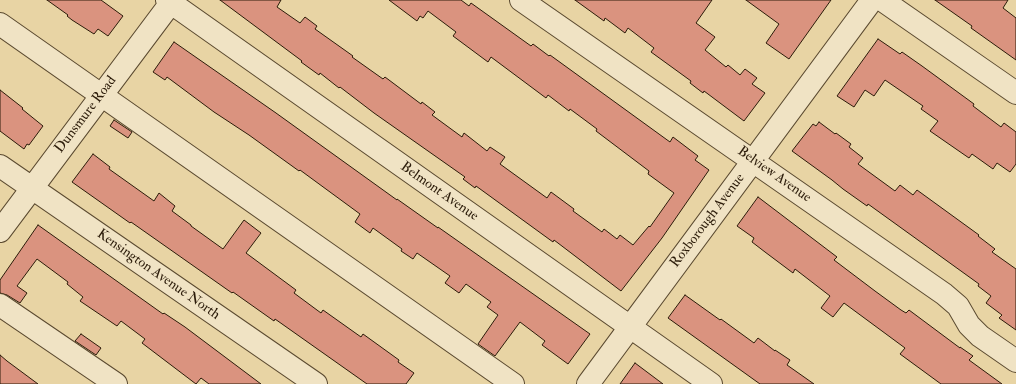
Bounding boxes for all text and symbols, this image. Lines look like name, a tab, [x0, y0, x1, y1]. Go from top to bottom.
street label: Dunsmure Road	[52, 73, 120, 157]
street label: Belview Avenue	[734, 143, 814, 207]
street label: Belmont Avenue	[397, 159, 481, 225]
street label: Roxborough Avenue	[667, 171, 749, 271]
street label: Kensington Avenue North	[93, 226, 223, 324]

